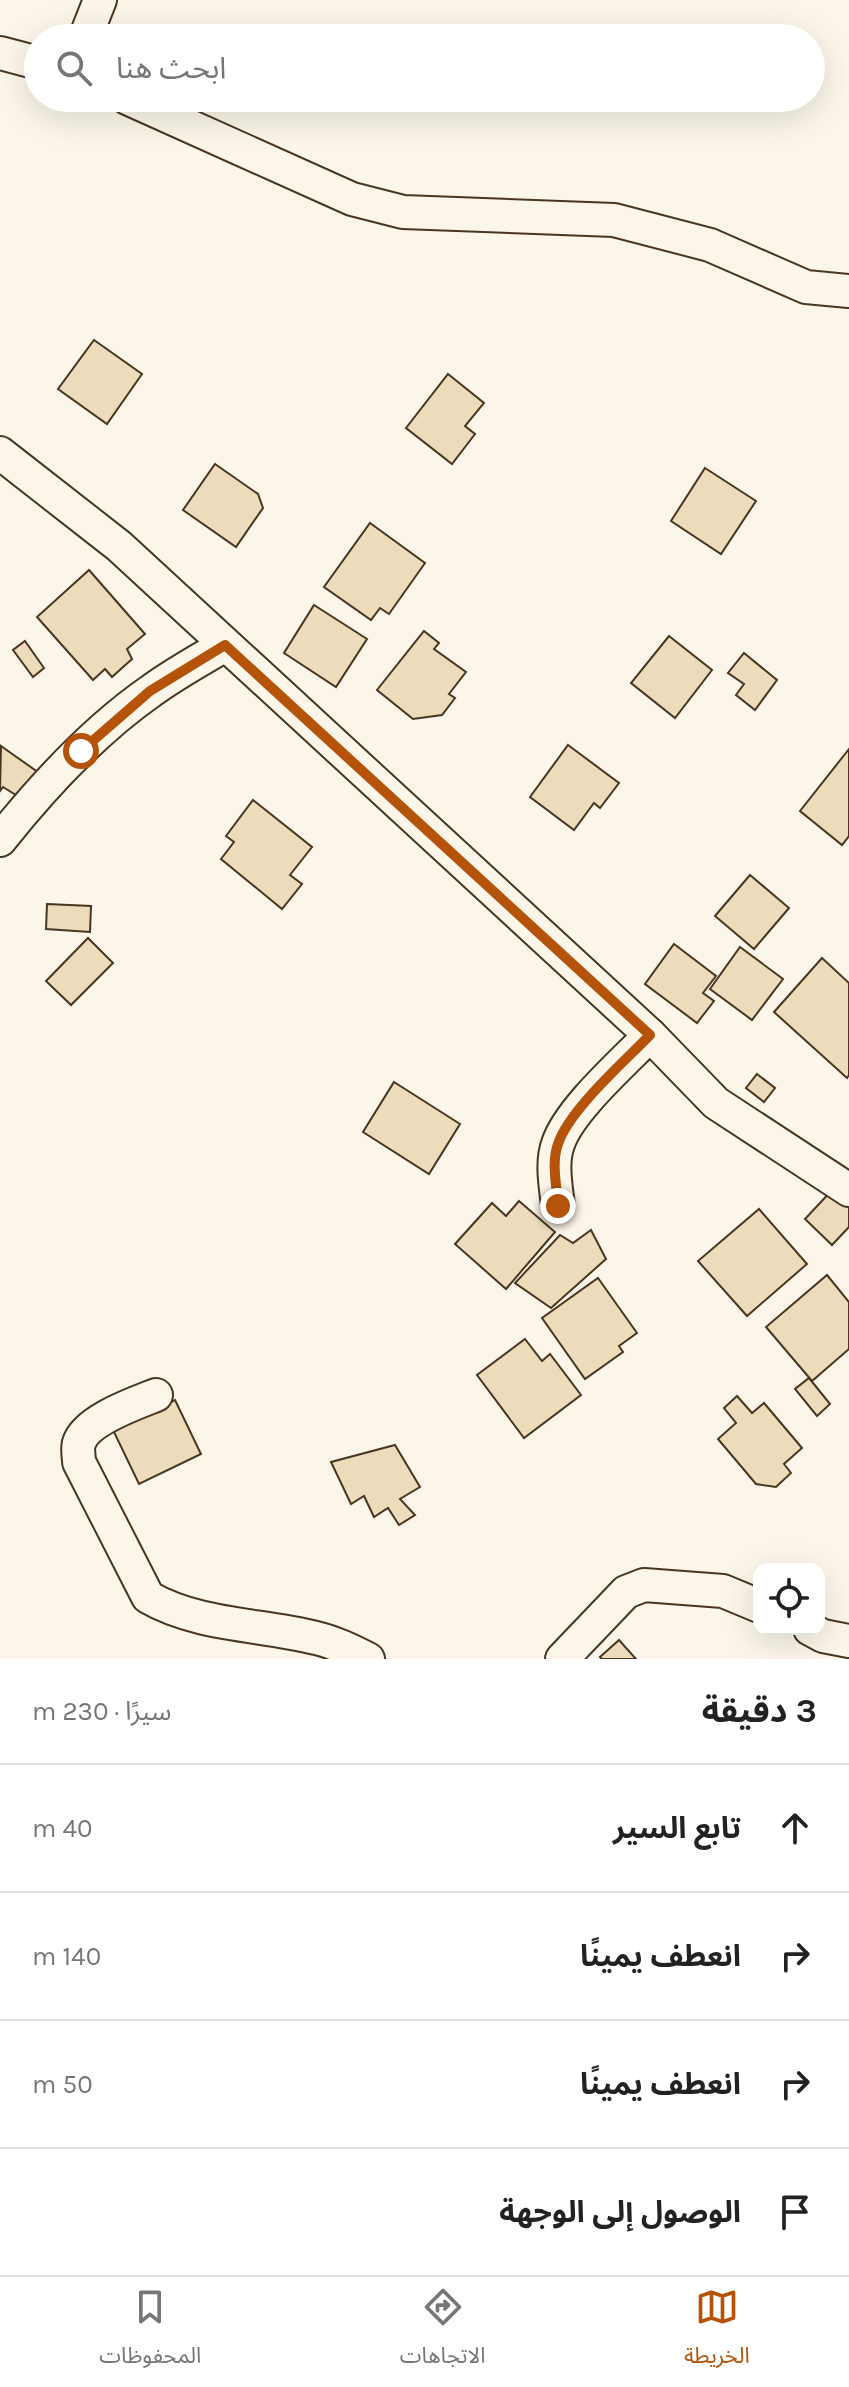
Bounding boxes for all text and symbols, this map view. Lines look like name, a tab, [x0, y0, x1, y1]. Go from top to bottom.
search box	[24, 24, 825, 112]
icon: search	[52, 46, 96, 90]
text: ابحث هنا	[116, 50, 226, 86]
route start	[63, 733, 99, 769]
route end	[540, 1188, 576, 1224]
map controls	[753, 1563, 825, 1635]
button: locate	[753, 1563, 825, 1635]
text: 3 دقيقة	[702, 1691, 817, 1731]
text: سيرًا · 230 m	[32, 1696, 171, 1727]
icon: ahead	[773, 1806, 817, 1850]
text: تابع السير	[613, 1810, 741, 1846]
text: 40 m	[32, 1813, 92, 1844]
icon: right	[773, 1934, 817, 1978]
text: انعطف يمينًا	[580, 1938, 741, 1974]
text: 140 m	[32, 1941, 101, 1972]
icon: right	[773, 2062, 817, 2106]
text: انعطف يمينًا	[580, 2066, 741, 2102]
text: 50 m	[32, 2069, 93, 2100]
icon: arrive	[773, 2190, 817, 2234]
text: الوصول إلى الوجهة	[499, 2194, 741, 2230]
tab: المحفوظات	[99, 2285, 201, 2379]
tab: الاتجاهات	[400, 2285, 486, 2379]
tab: الخريطة	[684, 2285, 750, 2379]

